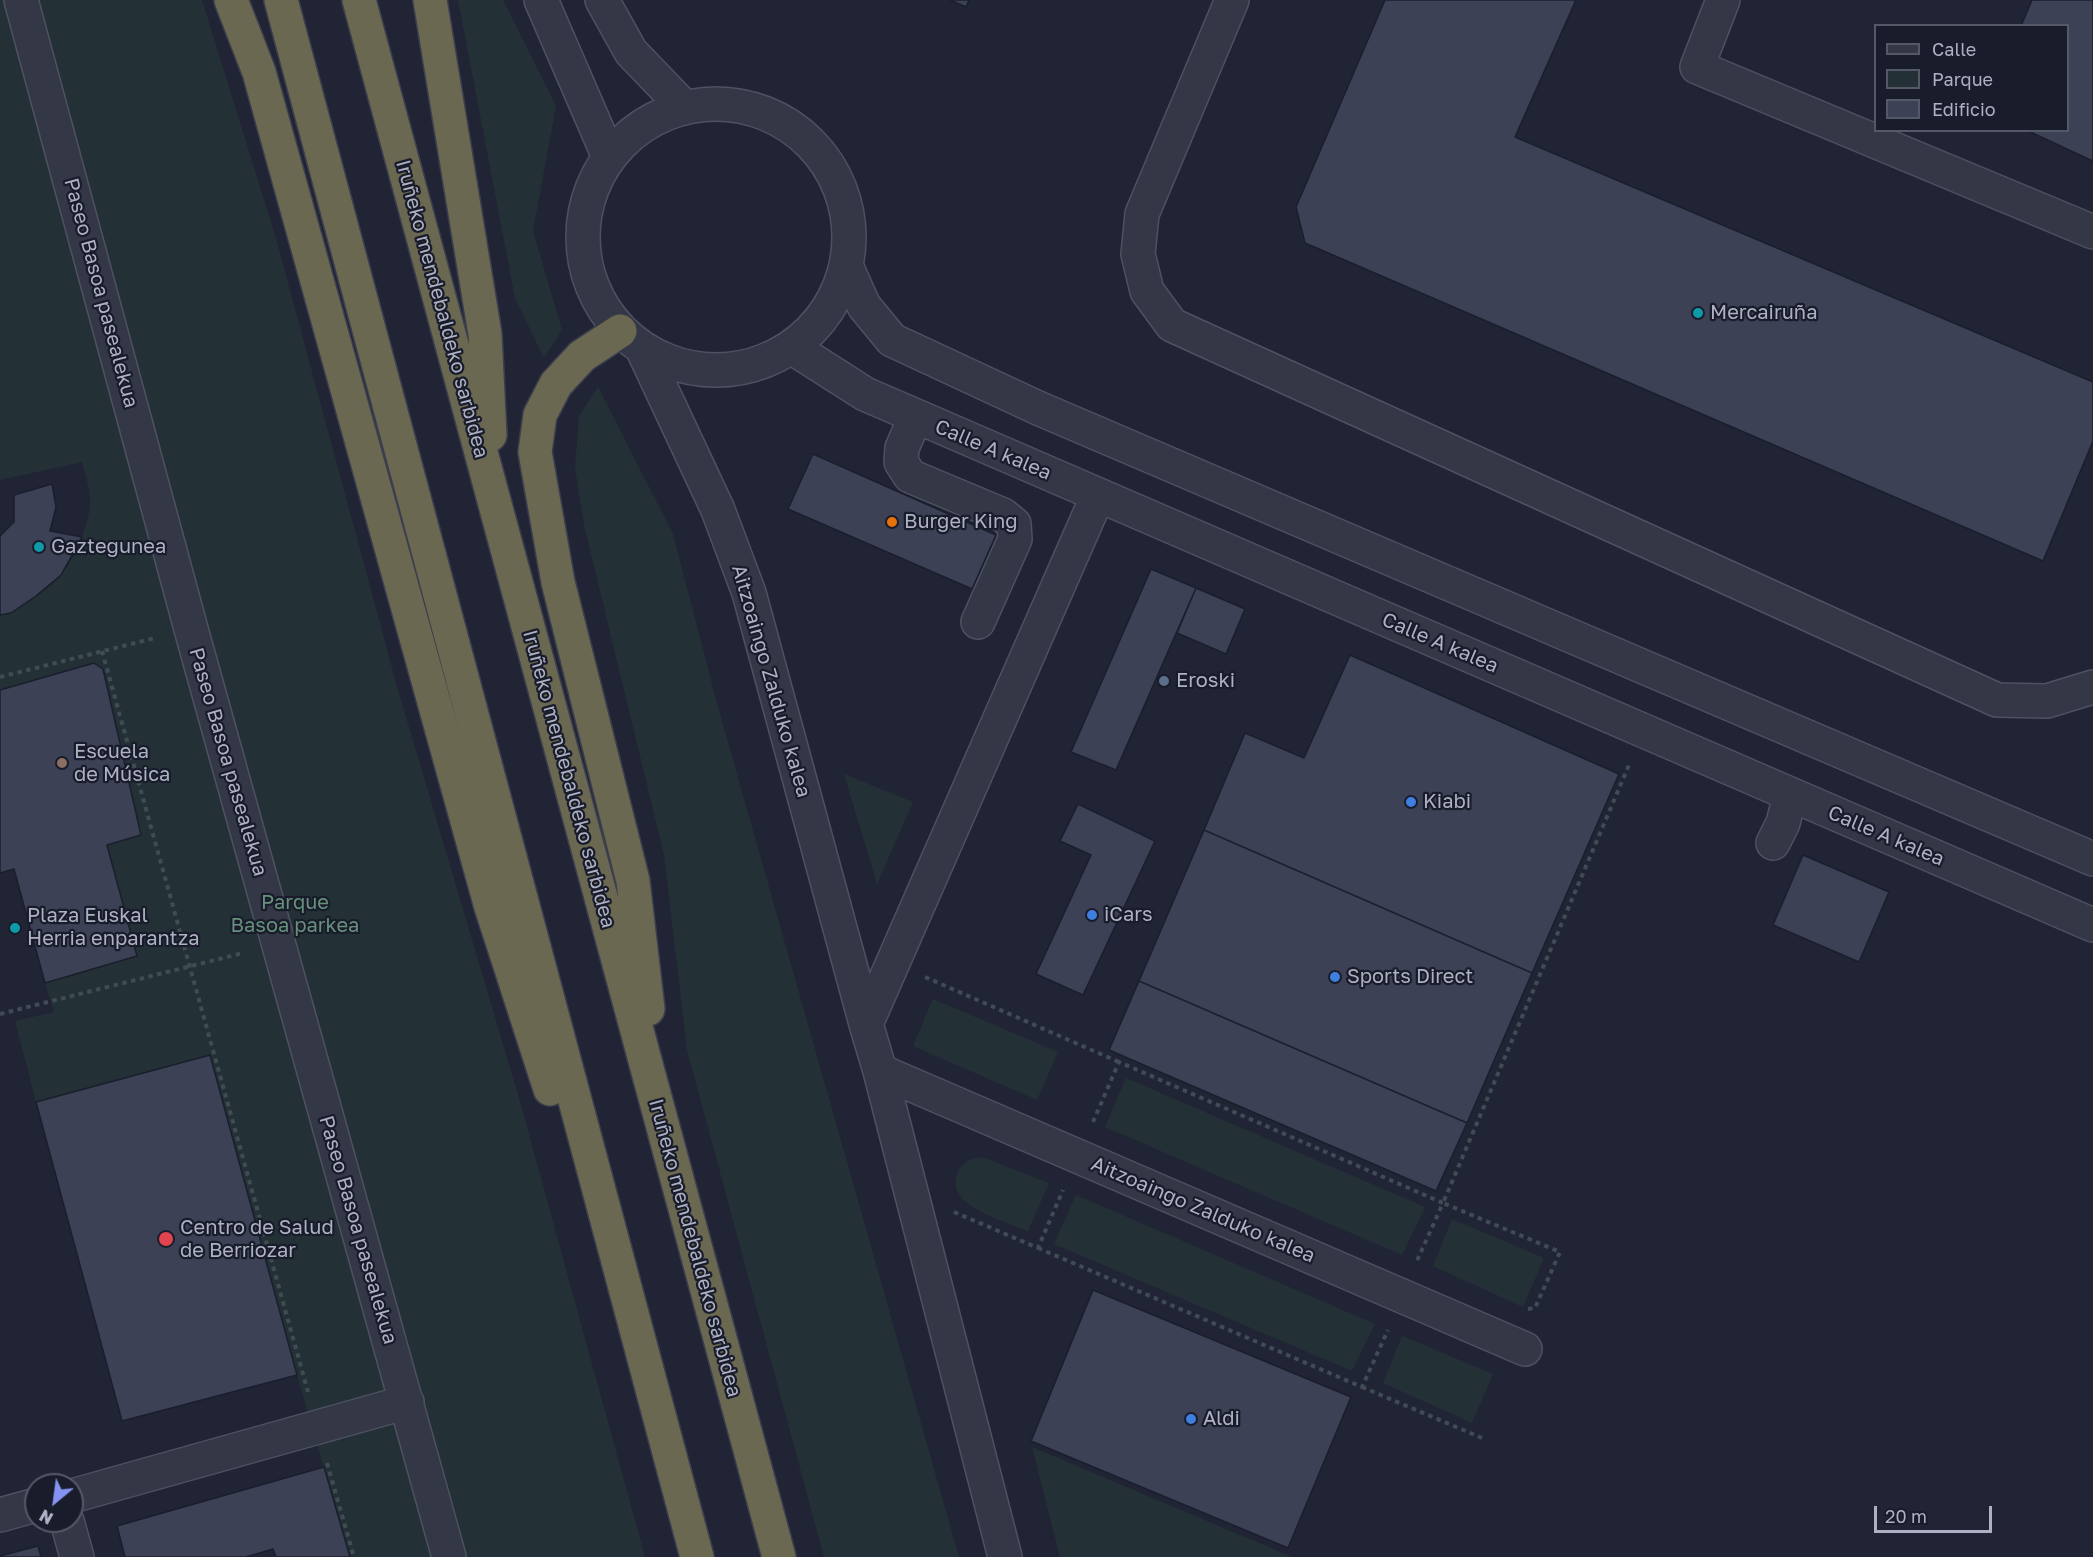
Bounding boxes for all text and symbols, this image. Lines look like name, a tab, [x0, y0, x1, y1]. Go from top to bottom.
legend	[1874, 24, 2069, 132]
text: Calle	[1932, 38, 1976, 60]
text: Parque	[1932, 68, 1993, 90]
text: Edificio	[1932, 98, 1996, 120]
street label: Iruñeko mendebaldeko sarbidea	[391, 157, 493, 461]
street label: Paseo Basoa pasealekua	[59, 176, 143, 410]
place label: Mercairuña	[1710, 301, 1817, 325]
marker: Mercairuña	[1691, 306, 1705, 320]
street label: Calle A kalea	[931, 415, 1055, 485]
place label: Burger King	[904, 510, 1018, 534]
marker: Burger King	[885, 515, 899, 529]
place label: Gaztegunea	[51, 535, 166, 559]
marker: Gaztegunea	[32, 540, 46, 554]
street label: Aitzoaingo Zalduko kalea	[726, 562, 816, 800]
street label: Calle A kalea	[1378, 608, 1502, 678]
street label: Iruñeko mendebaldeko sarbidea	[518, 627, 620, 931]
street label: Paseo Basoa pasealekua	[184, 645, 272, 879]
place label: Eroski	[1176, 669, 1235, 693]
marker: Eroski	[1157, 674, 1171, 688]
place label: Escuela de Música	[74, 740, 170, 787]
marker: Escuela de Música	[55, 756, 69, 770]
place label: Kiabi	[1423, 790, 1471, 814]
marker: Kiabi	[1404, 795, 1418, 809]
street label: Calle A kalea	[1824, 801, 1948, 871]
park label: Parque Basoa parkea	[231, 891, 359, 938]
place label: iCars	[1104, 903, 1153, 927]
place label: Plaza Euskal Herria enparantza	[27, 904, 199, 951]
marker: iCars	[1085, 908, 1099, 922]
marker: Plaza Euskal Herria enparantza	[8, 921, 22, 935]
place label: Sports Direct	[1347, 965, 1473, 989]
marker: Sports Direct	[1328, 970, 1342, 984]
street label: Iruñeko mendebaldeko sarbidea	[644, 1096, 746, 1400]
street label: Paseo Basoa pasealekua	[314, 1113, 402, 1347]
street label: Aitzoaingo Zalduko kalea	[1087, 1152, 1319, 1268]
place label: Centro de Salud de Berriozar	[180, 1216, 334, 1263]
marker: Centro de Salud de Berriozar	[157, 1230, 175, 1248]
place label: Aldi	[1203, 1407, 1240, 1431]
marker: Aldi	[1184, 1412, 1198, 1426]
north arrow	[24, 1473, 84, 1533]
scale bar	[1877, 1494, 1996, 1532]
text: N	[36, 1505, 56, 1529]
text: 20 m	[1885, 1505, 1927, 1527]

